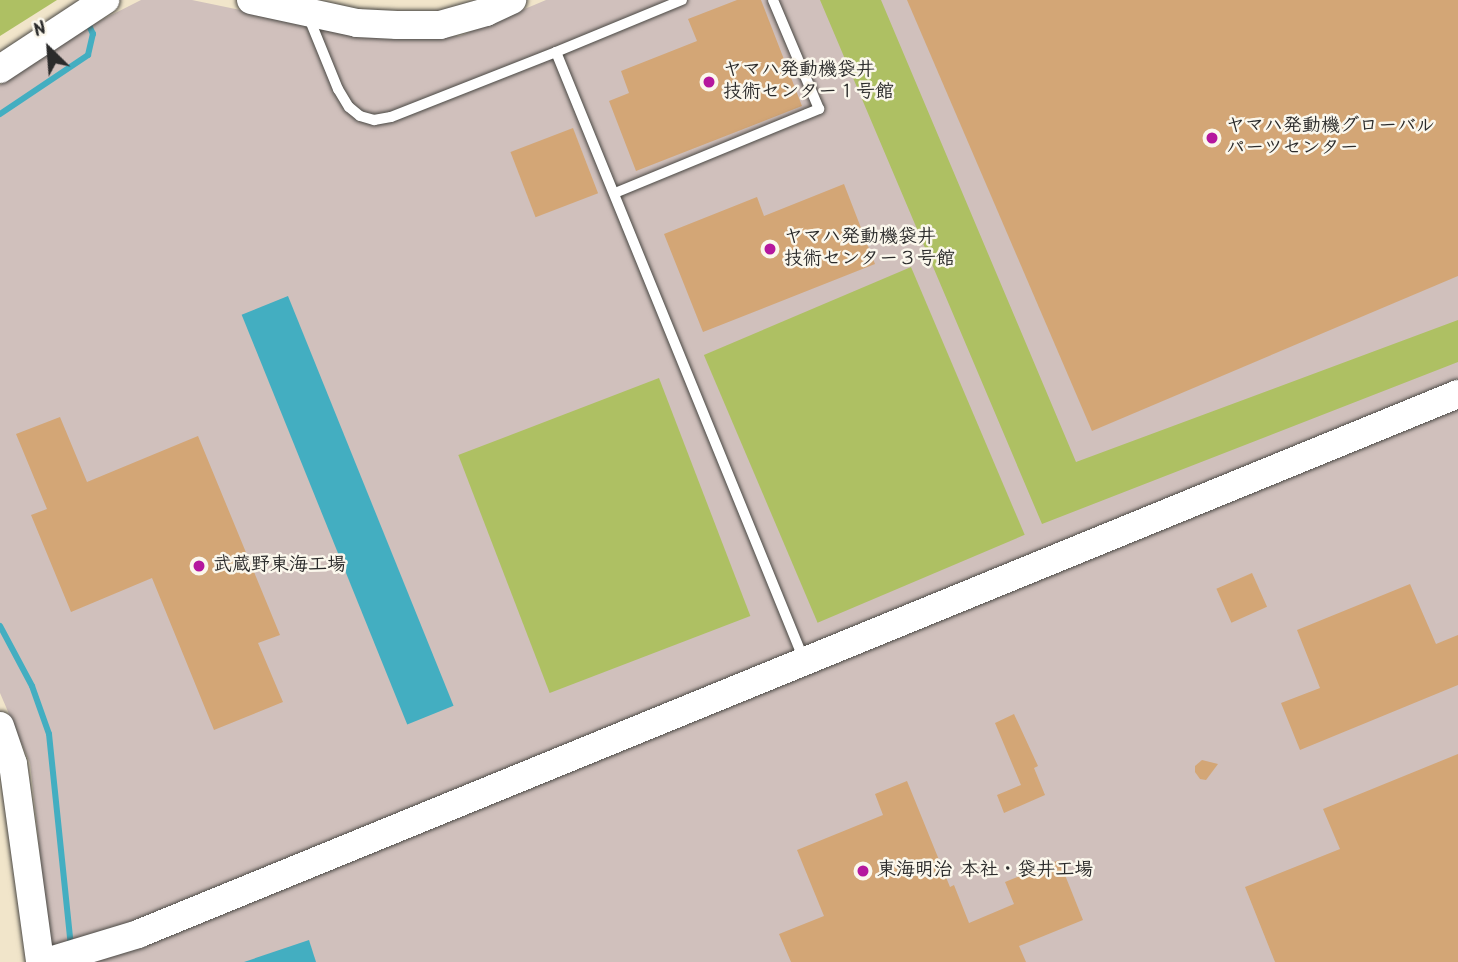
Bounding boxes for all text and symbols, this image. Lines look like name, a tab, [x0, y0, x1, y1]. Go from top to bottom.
north arrow	[14, 14, 84, 84]
text: N	[28, 14, 52, 46]
place label: ヤマハ発動機袋井 技術センター１号館	[723, 60, 894, 104]
marker: ヤマハ発動機袋井 技術センター１号館	[701, 74, 717, 90]
place label: ヤマハ発動機グローバル パーツセンター	[1226, 116, 1435, 160]
marker: ヤマハ発動機グローバル パーツセンター	[1204, 130, 1220, 146]
place label: ヤマハ発動機袋井 技術センター３号館	[784, 227, 955, 271]
marker: ヤマハ発動機袋井 技術センター３号館	[762, 241, 778, 257]
place label: 武蔵野東海工場	[213, 555, 346, 577]
marker: 武蔵野東海工場	[191, 558, 207, 574]
place label: 東海明治 本社・袋井工場	[877, 860, 1093, 882]
marker: 東海明治 本社・袋井工場	[855, 863, 871, 879]

